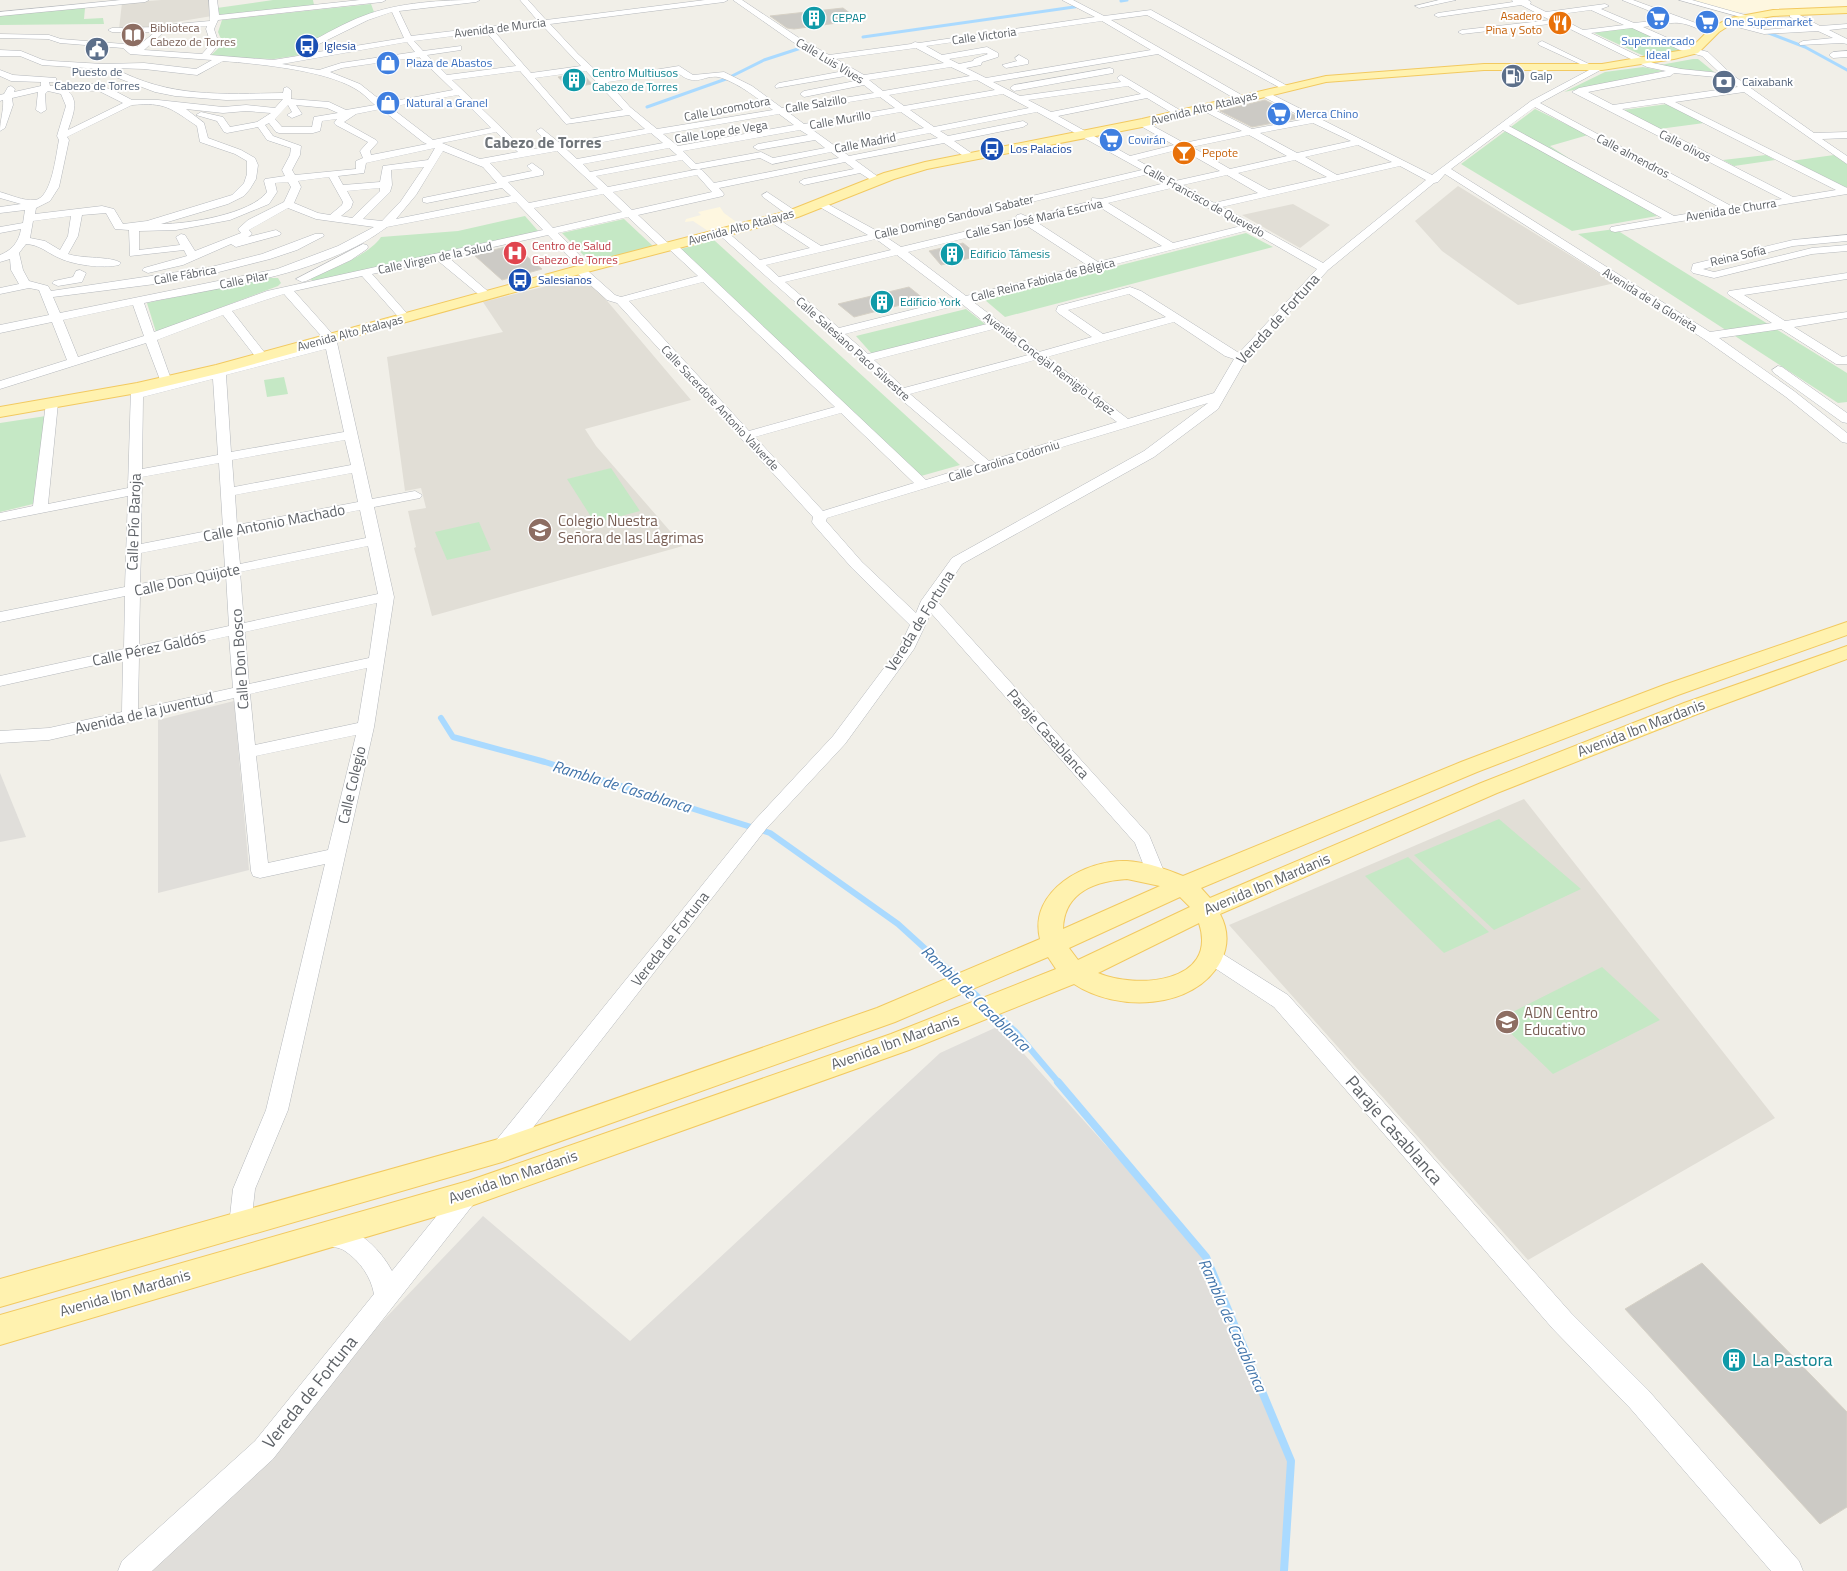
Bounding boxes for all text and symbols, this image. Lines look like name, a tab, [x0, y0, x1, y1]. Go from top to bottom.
building icon: CEPAP	[801, 5, 827, 31]
supermarket icon: Supermercado Ideal	[1645, 5, 1671, 31]
place label: Asadero Pina y Soto	[1485, 6, 1542, 39]
place label: CEPAP	[832, 8, 866, 27]
supermarket icon: One Supermarket	[1694, 9, 1720, 35]
restaurant icon: Asadero Pina y Soto	[1547, 10, 1573, 36]
street label: Avenida de Murcia	[453, 12, 547, 43]
place label: One Supermarket	[1724, 12, 1813, 31]
place label: Biblioteca Cabezo de Torres	[150, 18, 236, 51]
library icon: Biblioteca Cabezo de Torres	[120, 22, 146, 48]
street label: Calle Victoria	[950, 22, 1017, 49]
place label: Supermercado Ideal	[1621, 31, 1695, 64]
bus stop icon: Iglesia	[294, 33, 320, 59]
street label: Calle Luis Vives	[793, 33, 868, 89]
public building icon: Puesto de Cabezo de Torres	[84, 36, 110, 62]
place label: Iglesia	[324, 36, 356, 55]
shop icon: Plaza de Abastos	[375, 50, 401, 76]
place label: Plaza de Abastos	[406, 53, 493, 72]
place label: Puesto de Cabezo de Torres	[54, 62, 140, 95]
place label: Centro Multiusos Cabezo de Torres	[592, 63, 678, 96]
fuel station icon: Galp	[1500, 63, 1526, 89]
place label: Galp	[1530, 66, 1553, 85]
building icon: Centro Multiusos Cabezo de Torres	[561, 67, 587, 93]
bank icon: Caixabank	[1711, 69, 1737, 95]
place label: Caixabank	[1742, 72, 1793, 91]
street label: Avenida Alto Atalayas	[1149, 85, 1259, 130]
street label: Calle Salzillo	[784, 89, 848, 118]
shop icon: Natural a Granel	[375, 90, 401, 116]
street label: Calle Locomotora	[682, 91, 772, 126]
place label: Natural a Granel	[406, 93, 488, 112]
supermarket icon: Merca Chino	[1266, 101, 1292, 127]
place label: Merca Chino	[1296, 104, 1358, 123]
street label: Calle Murillo	[808, 105, 872, 134]
street label: Calle Lope de Vega	[673, 115, 769, 148]
street label: Calle olivos	[1656, 124, 1715, 167]
street label: Calle Madrid	[832, 127, 897, 158]
supermarket icon: Covirán	[1098, 127, 1124, 153]
street label: Calle almendros	[1593, 128, 1674, 183]
district label: Cabezo de Torres	[485, 130, 601, 154]
place label: Covirán	[1128, 130, 1166, 149]
bus stop icon: Los Palacios	[979, 136, 1005, 162]
place label: Los Palacios	[1010, 139, 1072, 158]
bar icon: Pepote	[1171, 140, 1197, 166]
place label: Pepote	[1202, 143, 1238, 162]
street label: Calle Francisco de Quevedo	[1140, 159, 1269, 242]
street label: Calle Domingo Sandoval Sabater	[872, 189, 1035, 244]
street label: Avenida de Churra	[1684, 193, 1778, 226]
street label: Calle San José María Escriva	[964, 194, 1104, 244]
street label: Avenida Alto Atalayas	[686, 203, 796, 250]
street label: Calle Virgen de la Salud	[376, 236, 494, 279]
place label: Centro de Salud Cabezo de Torres	[532, 236, 618, 269]
hospital icon: Centro de Salud Cabezo de Torres	[502, 240, 528, 266]
street label: Reina Sofía	[1708, 240, 1768, 271]
building icon: Edificio Támesis	[939, 241, 965, 267]
place label: Edificio Támesis	[970, 244, 1050, 263]
street label: Calle Reina Fabiola de Bélgica	[969, 252, 1117, 307]
street label: Calle Fábrica	[152, 260, 218, 289]
street label: Avenida de la Glorieta	[1599, 263, 1701, 336]
street label: Calle Pilar	[218, 265, 270, 294]
bus stop icon: Salesianos	[507, 267, 533, 293]
street label: Vereda de Fortuna	[1230, 268, 1325, 369]
place label: Salesianos	[538, 270, 592, 289]
building icon: Edificio York	[869, 289, 895, 315]
street label: Calle Salesiano Paco Silvestre	[792, 292, 915, 405]
place label: Edificio York	[900, 292, 961, 311]
street label: Avenida Concejal Remigio López	[979, 308, 1119, 420]
street label: Avenida Alto Atalayas	[295, 309, 405, 356]
street label: Calle Sacerdote Antonio Valverde	[657, 341, 784, 475]
street label: Calle Carolina Codorniu	[946, 435, 1062, 486]
street label: Calle Pío Baroja	[120, 472, 147, 571]
street label: Calle Antonio Machado	[201, 497, 347, 548]
place label: Colegio Nuestra Señora de las Lágrimas	[558, 509, 704, 549]
school or university icon: Colegio Nuestra Señora de las Lágrimas	[527, 517, 553, 543]
street label: Calle Don Quijote	[132, 557, 242, 602]
street label: Vereda de Fortuna	[879, 565, 960, 676]
street label: Calle Don Bosco	[225, 608, 254, 710]
street label: Calle Pérez Galdós	[90, 625, 208, 672]
street label: Paraje Casablanca	[1002, 683, 1095, 784]
street label: Avenida de la juventud	[72, 685, 215, 740]
street label: Avenida Ibn Mardanis	[1574, 693, 1708, 763]
street label: Calle Colegio	[331, 744, 372, 826]
water label: Rambla de Casablanca	[550, 754, 695, 819]
street label: Avenida Ibn Mardanis	[1200, 847, 1334, 921]
street label: Vereda de Fortuna	[625, 886, 715, 991]
water label: Rambla de Casablanca	[916, 939, 1037, 1057]
place label: ADN Centro Educativo	[1524, 1001, 1598, 1041]
street label: Avenida Ibn Mardanis	[827, 1008, 962, 1075]
school or university icon: ADN Centro Educativo	[1494, 1009, 1520, 1035]
street label: Paraje Casablanca	[1339, 1069, 1450, 1190]
street label: Avenida Ibn Mardanis	[445, 1144, 581, 1209]
water label: Rambla de Casablanca	[1193, 1254, 1274, 1396]
street label: Avenida Ibn Mardanis	[57, 1263, 193, 1322]
street label: Vereda de Fortuna	[255, 1329, 364, 1454]
place label: La Pastora	[1752, 1346, 1833, 1373]
building icon: La Pastora	[1721, 1347, 1747, 1373]

